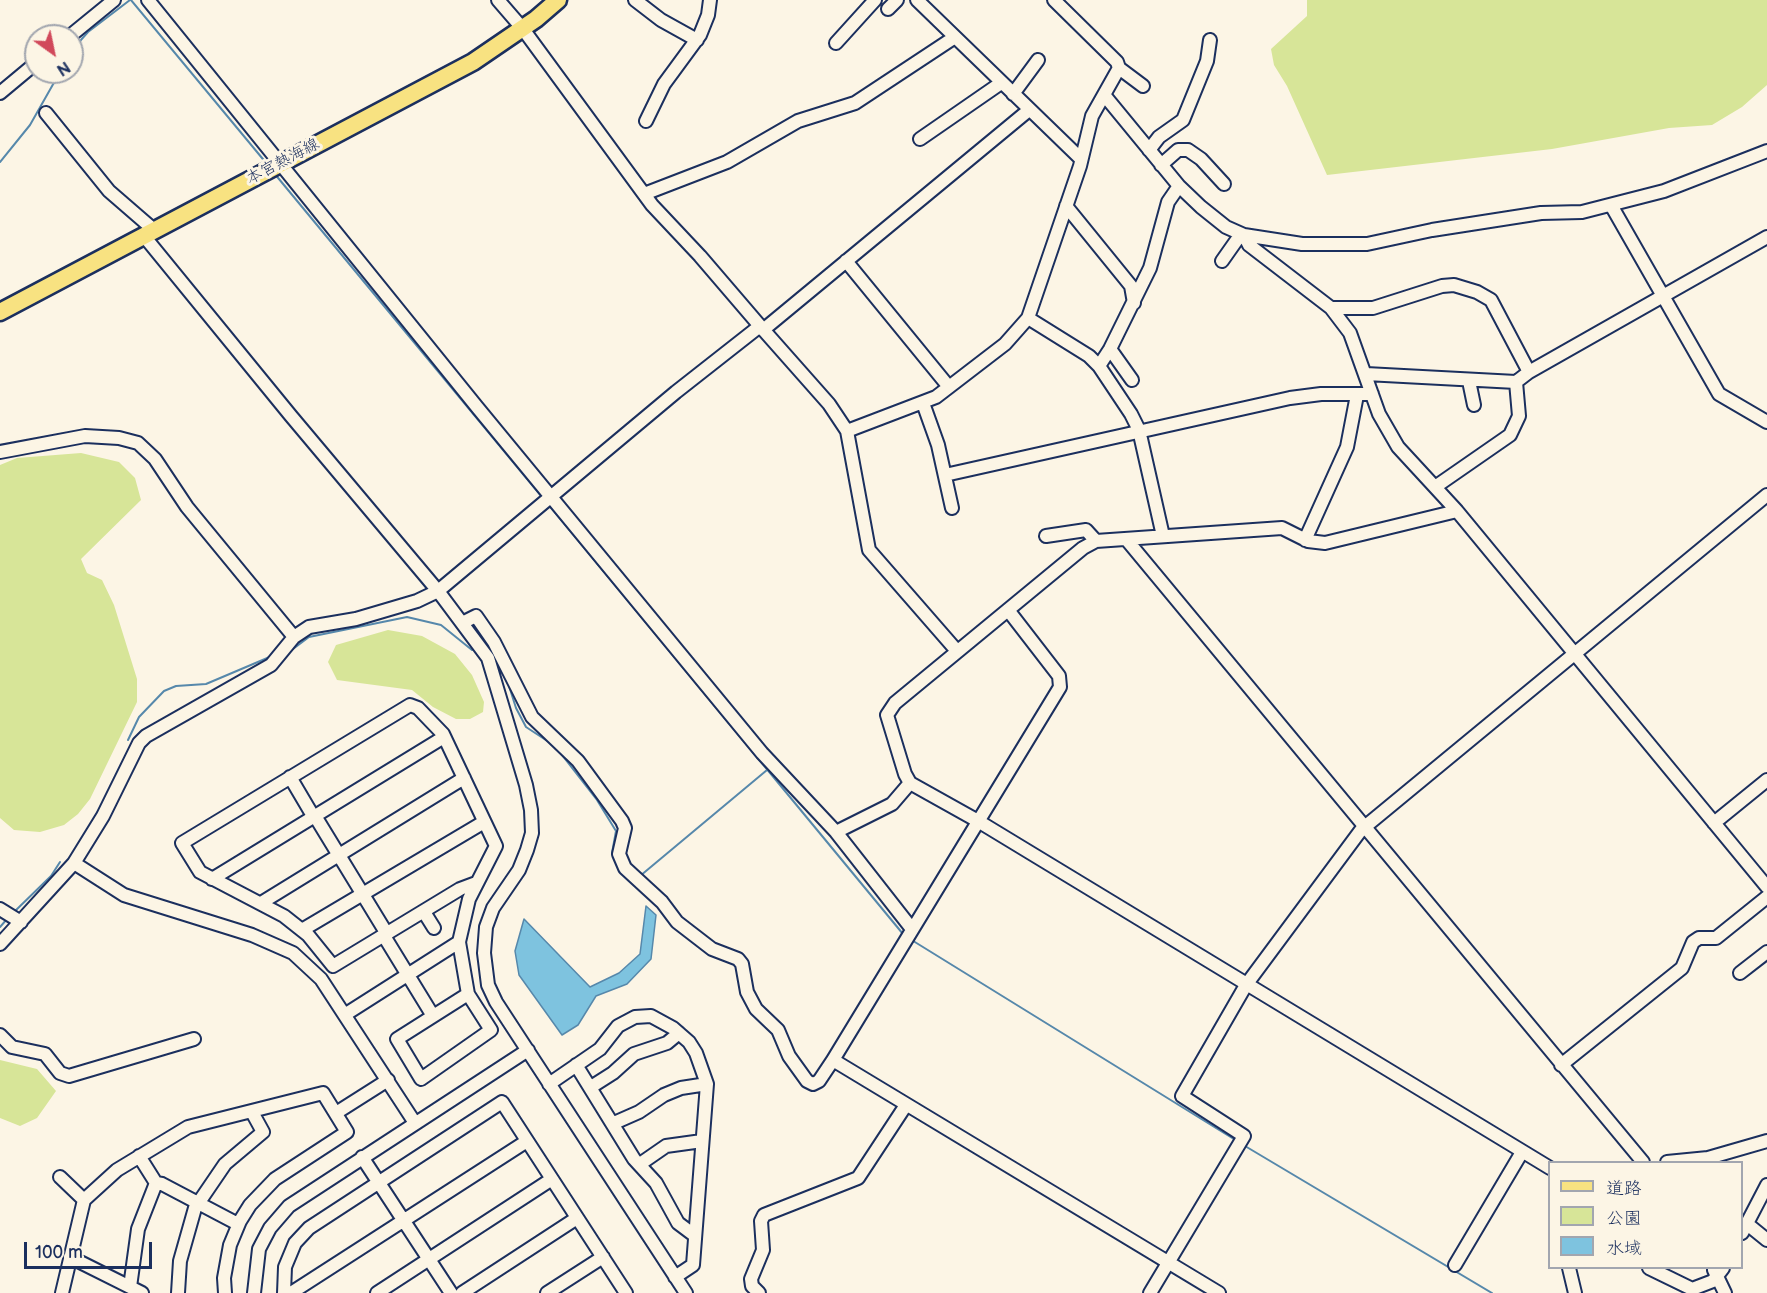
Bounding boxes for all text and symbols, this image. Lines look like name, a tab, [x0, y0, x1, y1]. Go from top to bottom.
north arrow	[24, 24, 84, 84]
text: N	[53, 57, 73, 79]
street label: 本宮熱海線	[243, 135, 323, 189]
legend	[1548, 1161, 1743, 1269]
text: 道路	[1606, 1178, 1642, 1199]
text: 公園	[1606, 1208, 1642, 1229]
scale bar	[27, 1230, 154, 1268]
text: 水域	[1606, 1238, 1642, 1259]
text: 100 m	[35, 1242, 83, 1263]

